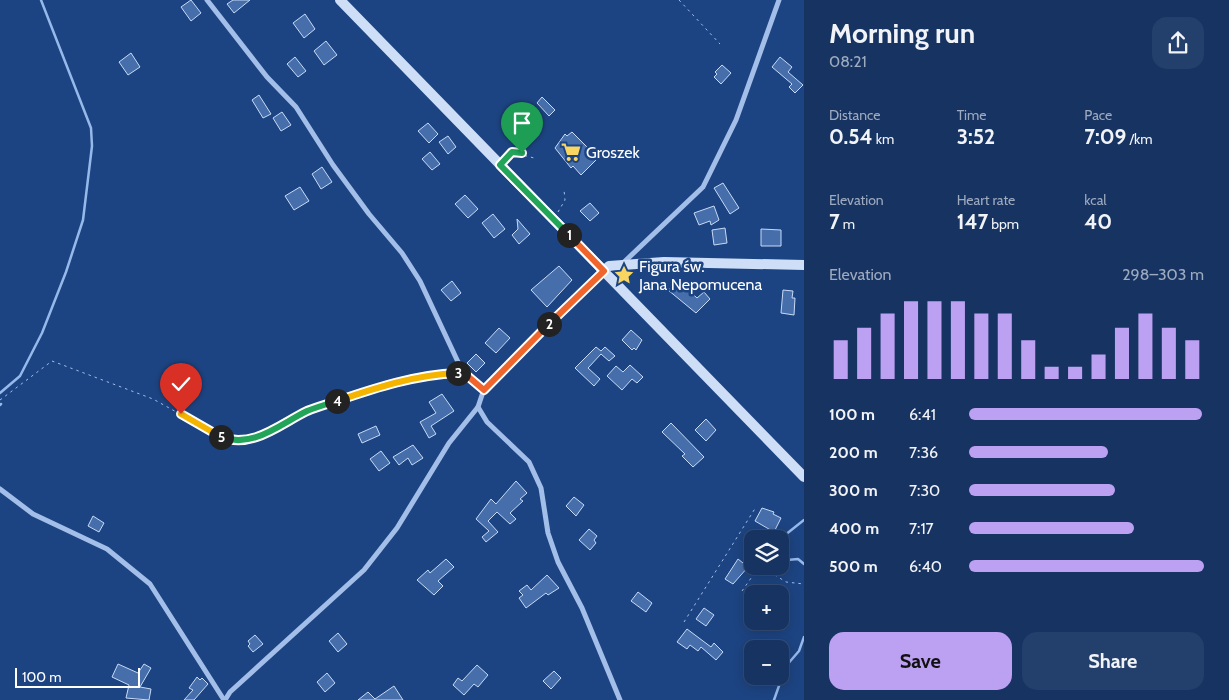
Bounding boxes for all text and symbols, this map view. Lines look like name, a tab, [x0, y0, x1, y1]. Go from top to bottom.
text: Morning run	[829, 16, 975, 50]
button: share	[1152, 17, 1204, 69]
text: 08:21	[829, 52, 867, 71]
pin	[501, 102, 543, 153]
text: Distance	[829, 106, 881, 124]
text: Time	[957, 106, 986, 124]
text: Pace	[1084, 106, 1112, 124]
icon: arrive	[508, 109, 536, 137]
text: 0.54	[829, 124, 873, 149]
text: 3:52	[957, 124, 995, 149]
text: 7:09	[1084, 124, 1126, 149]
text: km	[873, 130, 894, 148]
text: /km	[1126, 130, 1153, 148]
supermarket icon: Groszek	[560, 141, 582, 163]
place label: Groszek	[586, 143, 640, 162]
text: Elevation	[829, 191, 884, 209]
text: Heart rate	[957, 191, 1015, 209]
text: kcal	[1084, 191, 1107, 209]
text: 7	[829, 209, 840, 234]
text: 147	[957, 209, 988, 234]
text: 40	[1084, 209, 1112, 234]
text: m	[840, 215, 855, 233]
text: bpm	[988, 215, 1019, 233]
pin: 1	[556, 222, 582, 248]
text: 1	[567, 226, 572, 244]
place label: Figura św. Jana Nepomucena	[638, 257, 762, 294]
place icon: Figura św. Jana Nepomucena	[613, 264, 635, 286]
text: Elevation	[829, 265, 892, 284]
text: 298–303 m	[1122, 265, 1204, 284]
pin: 2	[536, 312, 562, 336]
text: 2	[546, 315, 553, 333]
pin: 3	[446, 360, 470, 386]
pin	[160, 363, 202, 414]
text: 3	[455, 364, 462, 382]
icon: check	[167, 370, 195, 398]
pin: 4	[324, 388, 350, 414]
text: 4	[333, 392, 342, 410]
text: 100 m	[829, 405, 875, 424]
text: 6:41	[909, 405, 936, 424]
pin: 5	[208, 424, 234, 450]
text: 5	[218, 428, 225, 446]
text: 200 m	[829, 443, 878, 462]
text: 7:36	[909, 443, 938, 462]
text: 300 m	[829, 481, 878, 500]
text: 7:30	[909, 481, 940, 500]
text: 400 m	[829, 519, 879, 538]
text: 7:17	[909, 519, 934, 538]
map controls	[744, 530, 789, 685]
button: layers	[744, 530, 789, 575]
text: 500 m	[829, 557, 878, 576]
text: 6:40	[909, 557, 942, 576]
button: +	[744, 585, 789, 630]
button: Save	[829, 632, 1012, 690]
button: Share	[1022, 632, 1204, 690]
button: −	[744, 640, 789, 685]
scale bar	[15, 665, 140, 688]
text: 100 m	[22, 668, 62, 686]

